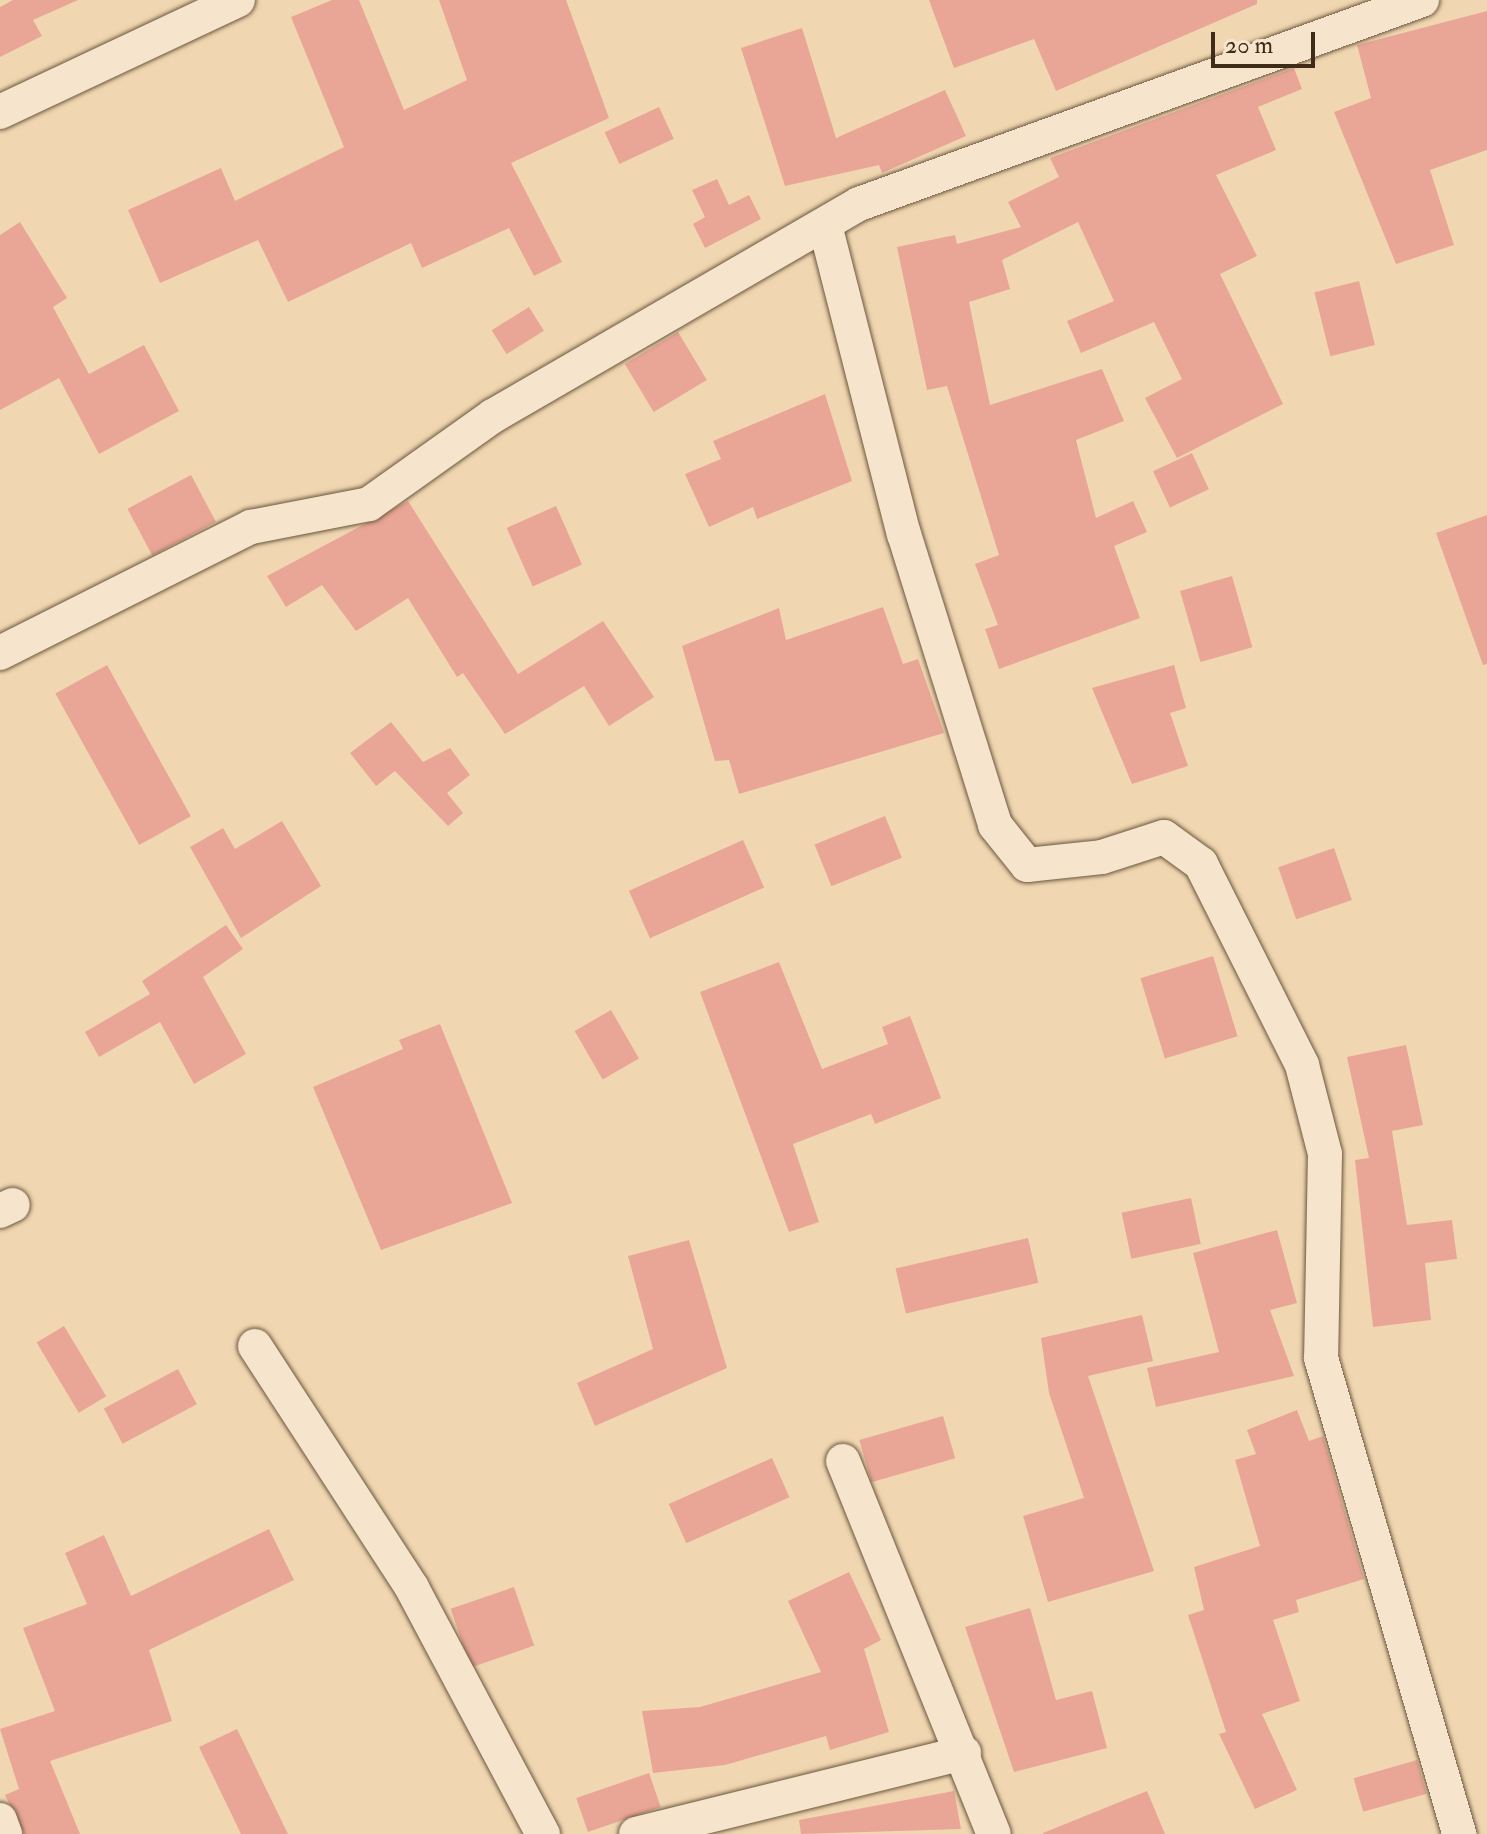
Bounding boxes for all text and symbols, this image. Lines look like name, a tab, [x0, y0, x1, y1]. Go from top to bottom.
scale bar	[1215, 16, 1319, 66]
text: 20 m	[1225, 30, 1273, 61]

